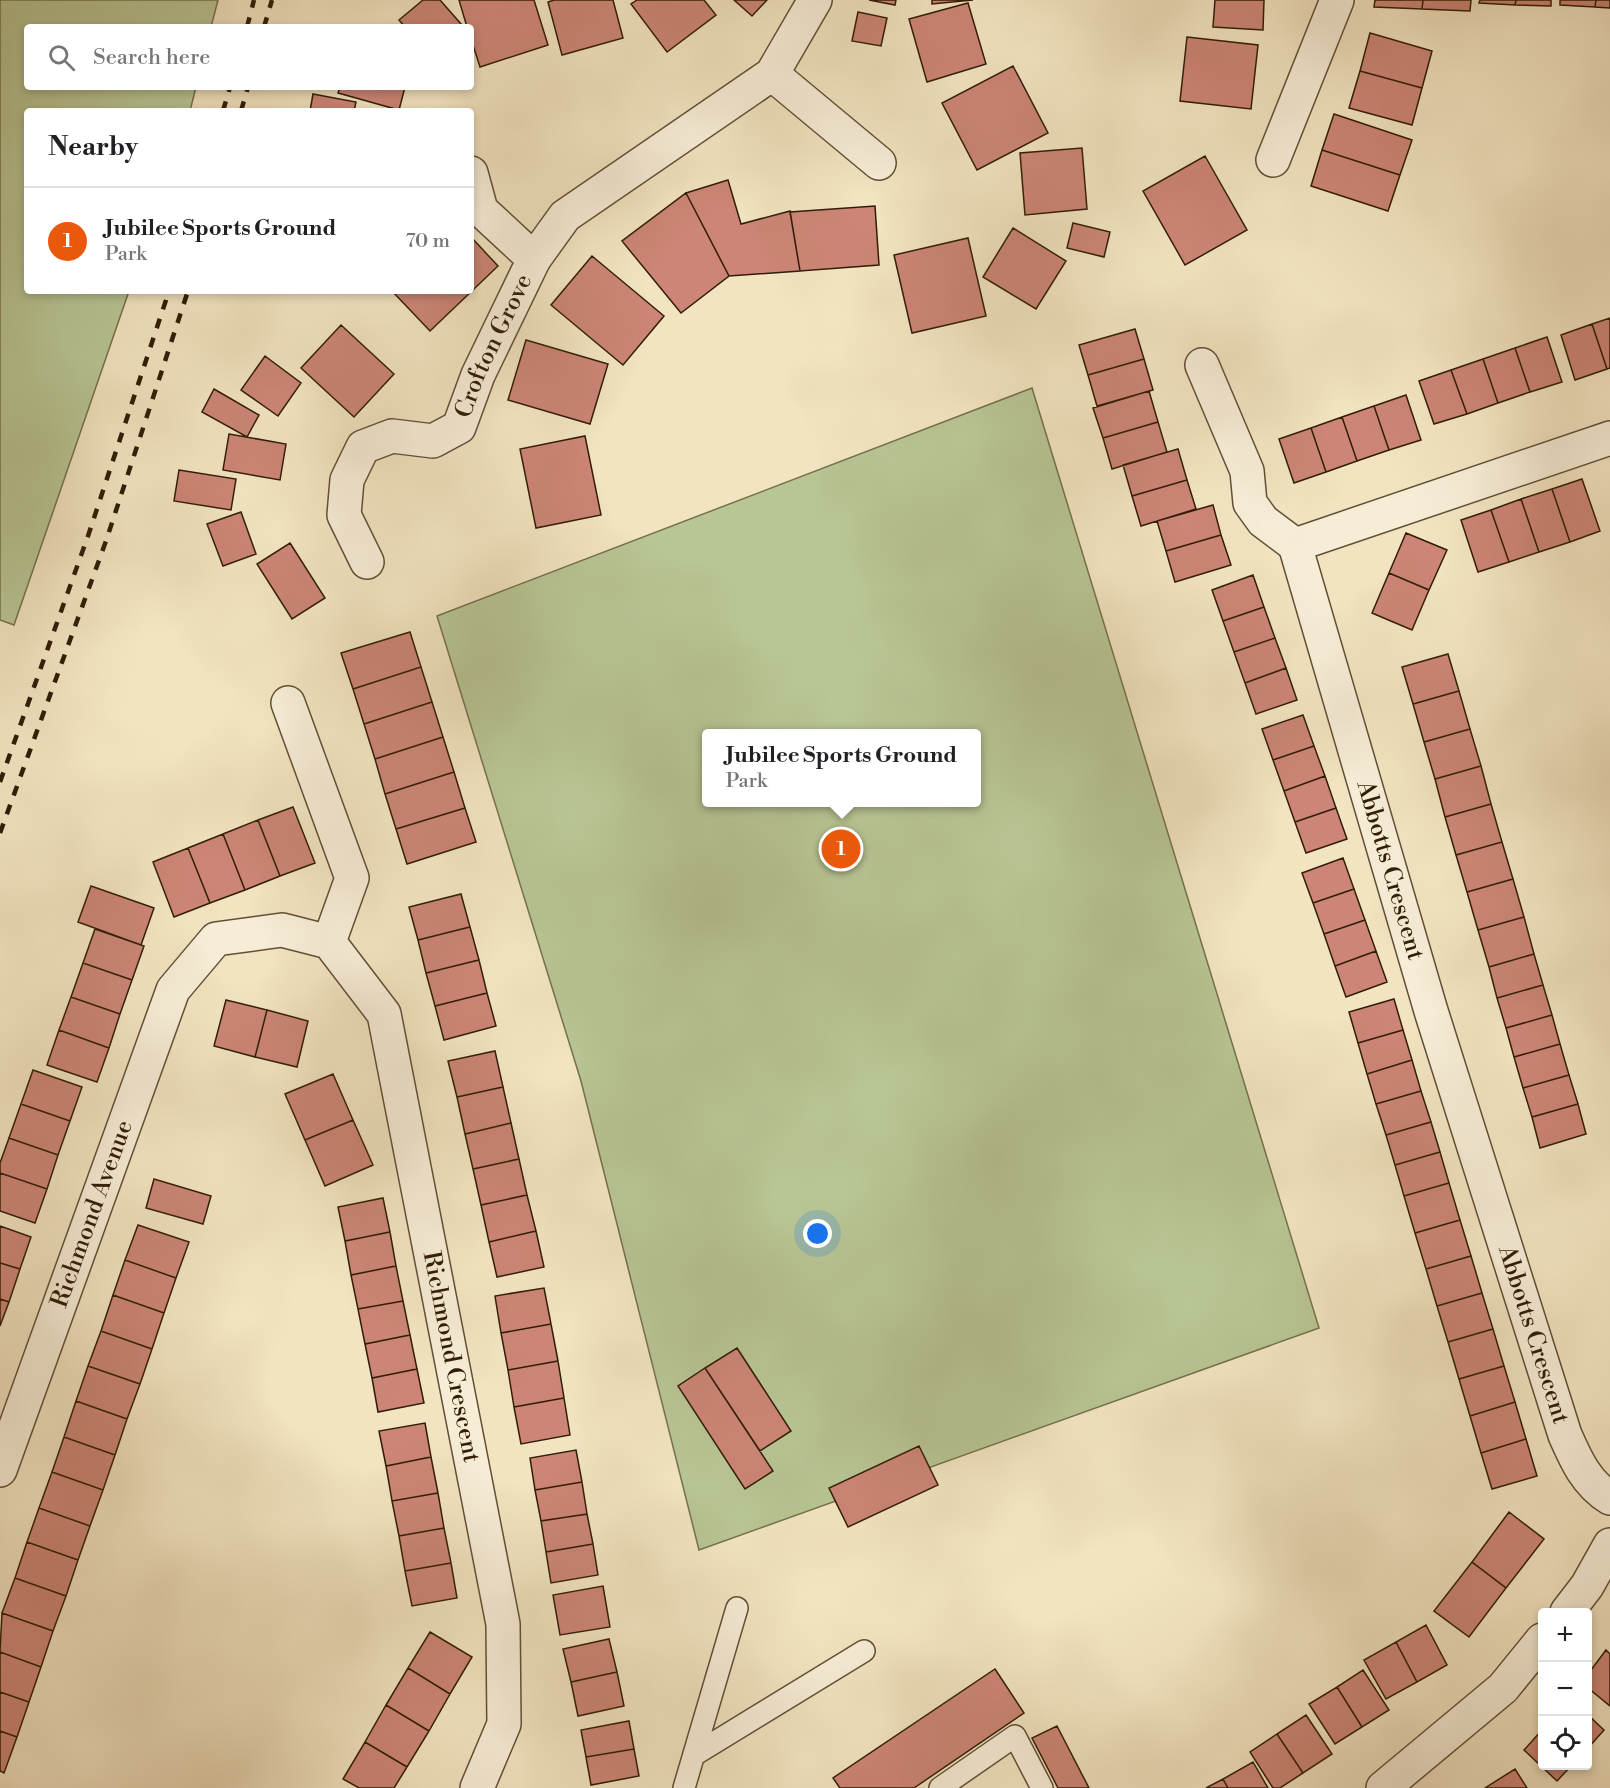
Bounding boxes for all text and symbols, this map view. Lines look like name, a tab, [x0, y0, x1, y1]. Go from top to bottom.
search box	[24, 24, 474, 90]
icon: search	[45, 41, 78, 74]
text: Search here	[93, 44, 210, 71]
text: Nearby	[48, 131, 138, 163]
text: Jubilee Sports Ground	[105, 215, 336, 242]
text: 1	[63, 229, 72, 254]
text: 70 m	[406, 229, 450, 254]
text: Park	[105, 242, 147, 267]
street label: Crofton Grove	[449, 269, 539, 422]
popup	[702, 729, 981, 807]
text: Jubilee Sports Ground	[726, 742, 957, 769]
text: Park	[726, 769, 767, 794]
street label: Abbotts Crescent	[1349, 776, 1431, 964]
pin: 1	[822, 826, 860, 872]
street label: Richmond Avenue	[45, 1116, 140, 1312]
your location	[803, 1219, 832, 1248]
street label: Abbotts Crescent	[1491, 1241, 1576, 1428]
street label: Richmond Crescent	[416, 1249, 486, 1466]
map controls	[1538, 1608, 1592, 1770]
button: +	[1538, 1608, 1592, 1662]
button: −	[1538, 1662, 1592, 1716]
button: locate	[1538, 1716, 1592, 1770]

